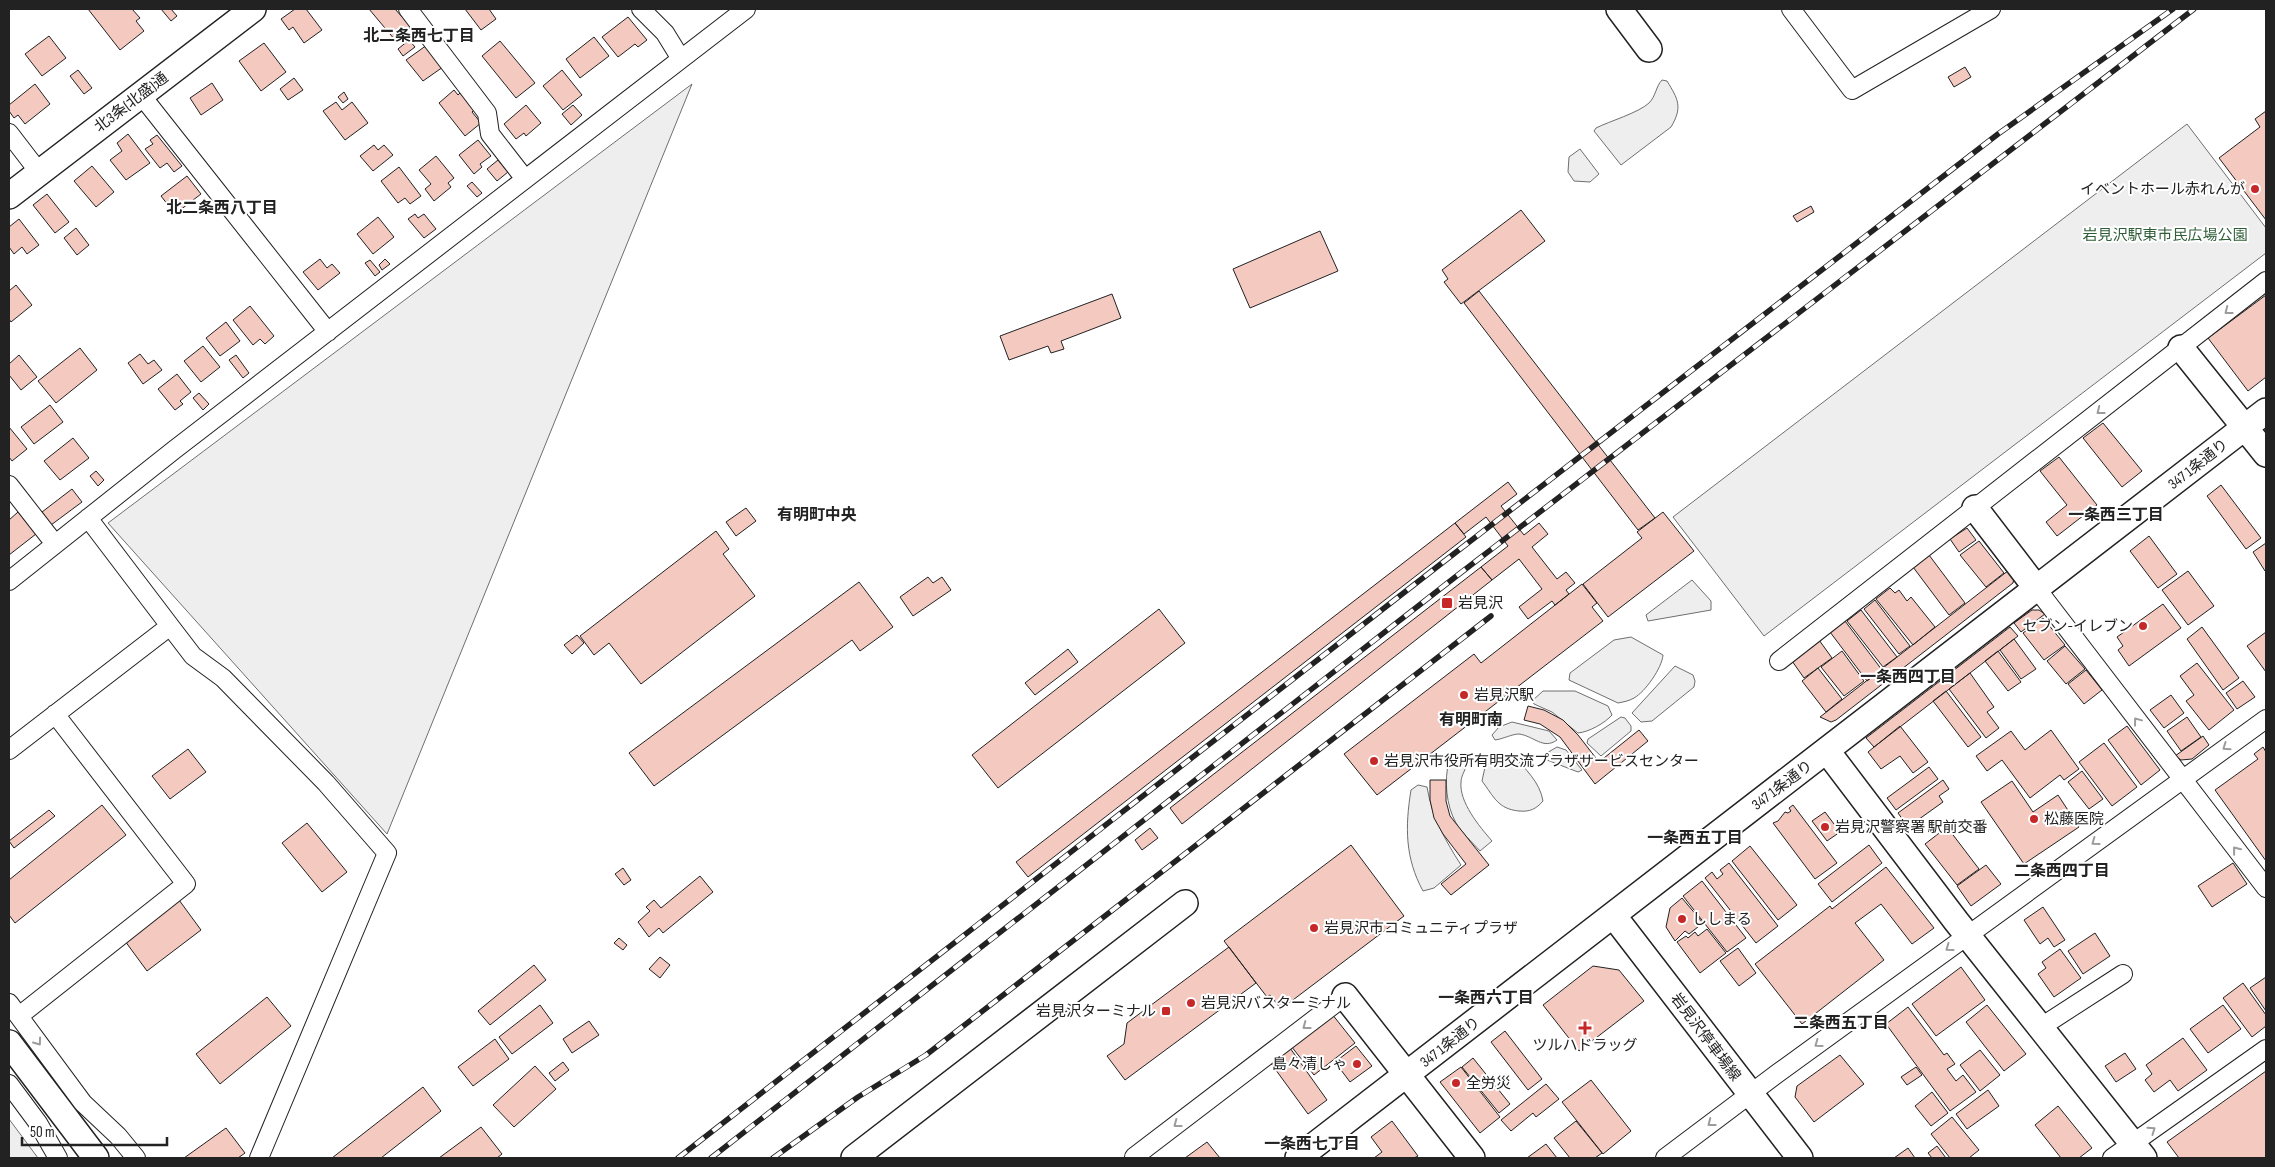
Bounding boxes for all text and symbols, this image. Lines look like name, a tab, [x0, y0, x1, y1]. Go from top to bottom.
district label: 北二条西七丁目	[363, 27, 475, 46]
street label: 北3条(北盛)通	[91, 68, 172, 136]
place label: イベントホール赤れんが	[2080, 180, 2245, 199]
marker: イベントホール赤れんが	[2249, 183, 2261, 195]
district label: 北二条西八丁目	[166, 199, 278, 218]
park label: 岩見沢駅東市民広場公園	[2082, 226, 2248, 245]
one-way arrow	[2225, 306, 2234, 314]
one-way arrow	[2097, 406, 2106, 414]
street label: 347 1条通り	[2164, 435, 2232, 494]
district label: 有明町中央	[777, 506, 857, 525]
district label: 一条西三丁目	[2068, 506, 2164, 525]
place label: 岩見沢	[1458, 594, 1503, 613]
marker: 岩見沢	[1440, 596, 1454, 610]
place label: セブン-イレブン	[2022, 617, 2133, 636]
marker: セブン-イレブン	[2137, 620, 2149, 632]
district label: 一条西四丁目	[1860, 668, 1956, 687]
place label: 岩見沢駅	[1474, 686, 1534, 705]
marker: 岩見沢駅	[1458, 689, 1470, 701]
district label: 有明町南	[1439, 711, 1503, 730]
one-way arrow	[2134, 717, 2143, 727]
one-way arrow	[2223, 741, 2232, 750]
place label: 岩見沢市役所有明交流プラザサービスセンター	[1384, 752, 1699, 771]
marker: 岩見沢市役所有明交流プラザサービスセンター	[1368, 755, 1380, 767]
street label: 347 1条通り	[1748, 756, 1816, 814]
place label: 松藤医院	[2044, 810, 2104, 829]
marker: 松藤医院	[2028, 813, 2040, 825]
place label: 岩見沢警察署 駅前交番	[1835, 818, 1987, 837]
marker: 岩見沢警察署 駅前交番	[1819, 821, 1831, 833]
district label: 一条西五丁目	[1647, 829, 1743, 848]
one-way arrow	[2091, 836, 2101, 845]
one-way arrow	[2234, 847, 2242, 856]
district label: 二条西四丁目	[2014, 862, 2110, 881]
place label: ししまる	[1692, 910, 1752, 929]
marker: ししまる	[1676, 913, 1688, 925]
place label: 岩見沢市コミュニティプラザ	[1324, 919, 1518, 938]
marker: 岩見沢市コミュニティプラザ	[1308, 922, 1320, 934]
one-way arrow	[1945, 942, 1955, 951]
district label: 一条西六丁目	[1438, 989, 1534, 1008]
street label: 岩見沢停車場線	[1666, 990, 1745, 1085]
place label: 岩見沢バスターミナル	[1201, 994, 1351, 1013]
marker: 岩見沢バスターミナル	[1185, 997, 1197, 1009]
place label: 岩見沢ターミナル	[1036, 1002, 1156, 1021]
marker: 岩見沢ターミナル	[1160, 1005, 1172, 1017]
street label: 347 1条通り	[1416, 1013, 1484, 1072]
district label: 二条西五丁目	[1793, 1014, 1889, 1033]
one-way arrow	[1303, 1020, 1312, 1028]
marker: ツルハドラッグ	[1579, 1022, 1591, 1034]
one-way arrow	[32, 1036, 41, 1046]
place label: ツルハドラッグ	[1532, 1036, 1638, 1055]
one-way arrow	[1815, 1038, 1824, 1046]
place label: 島々清しゃ	[1272, 1055, 1347, 1074]
marker: 島々清しゃ	[1351, 1058, 1363, 1070]
place label: 全労災	[1466, 1074, 1511, 1093]
marker: 全労災	[1450, 1077, 1462, 1089]
scale bar	[22, 1114, 168, 1146]
one-way arrow	[1708, 1117, 1717, 1125]
one-way arrow	[1174, 1119, 1183, 1127]
text: 50 m	[30, 1123, 55, 1142]
one-way arrow	[2146, 1127, 2156, 1136]
district label: 一条西七丁目	[1264, 1135, 1360, 1154]

